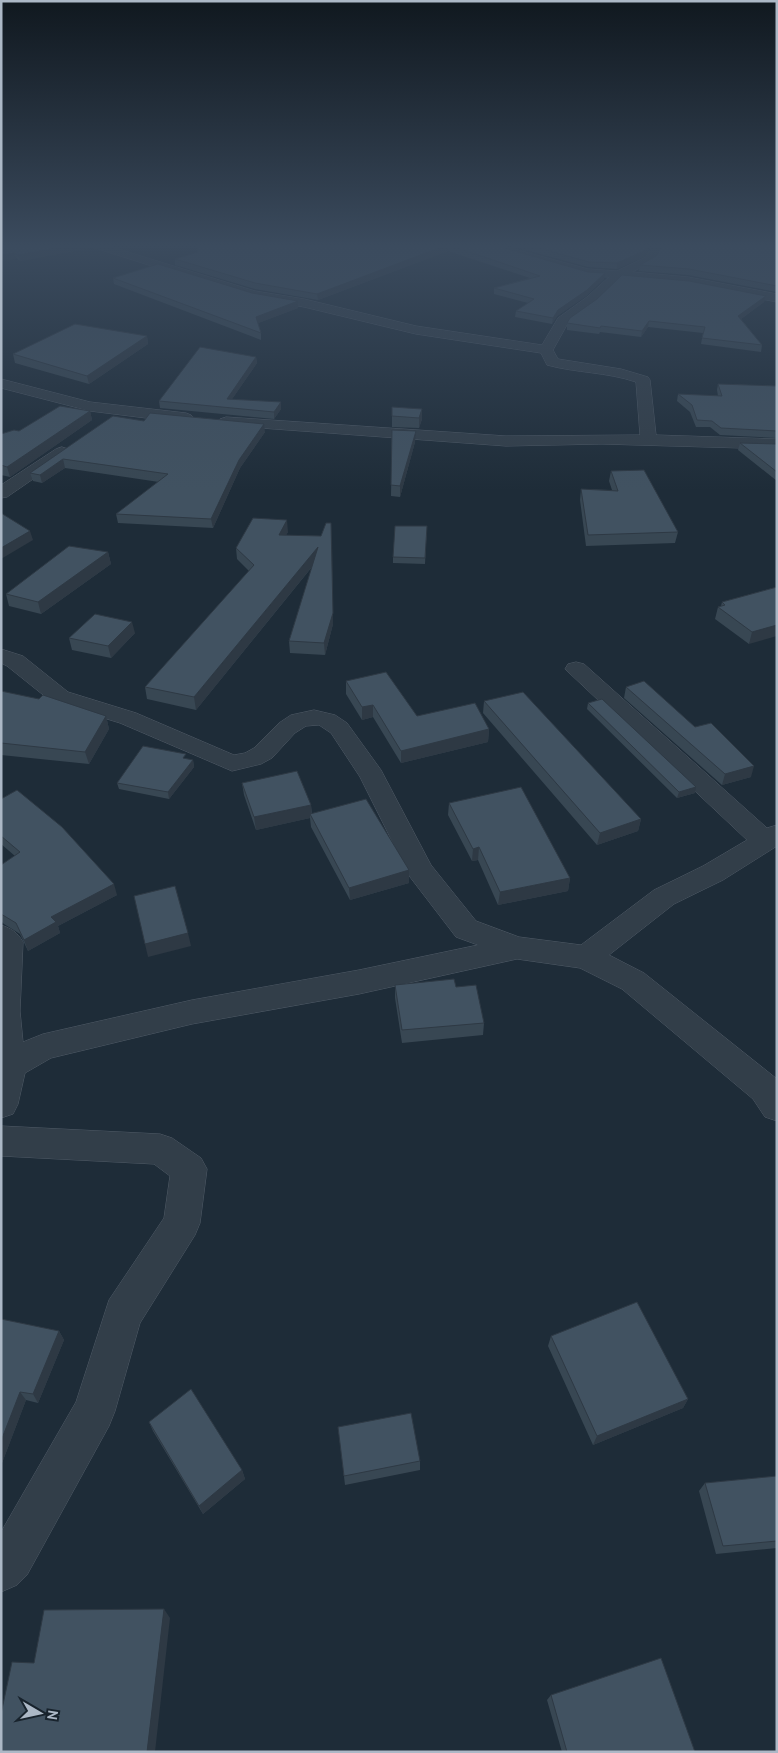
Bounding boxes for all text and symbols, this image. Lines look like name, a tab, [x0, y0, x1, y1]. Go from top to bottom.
north arrow	[15, 1688, 65, 1738]
text: N	[43, 1709, 62, 1721]

